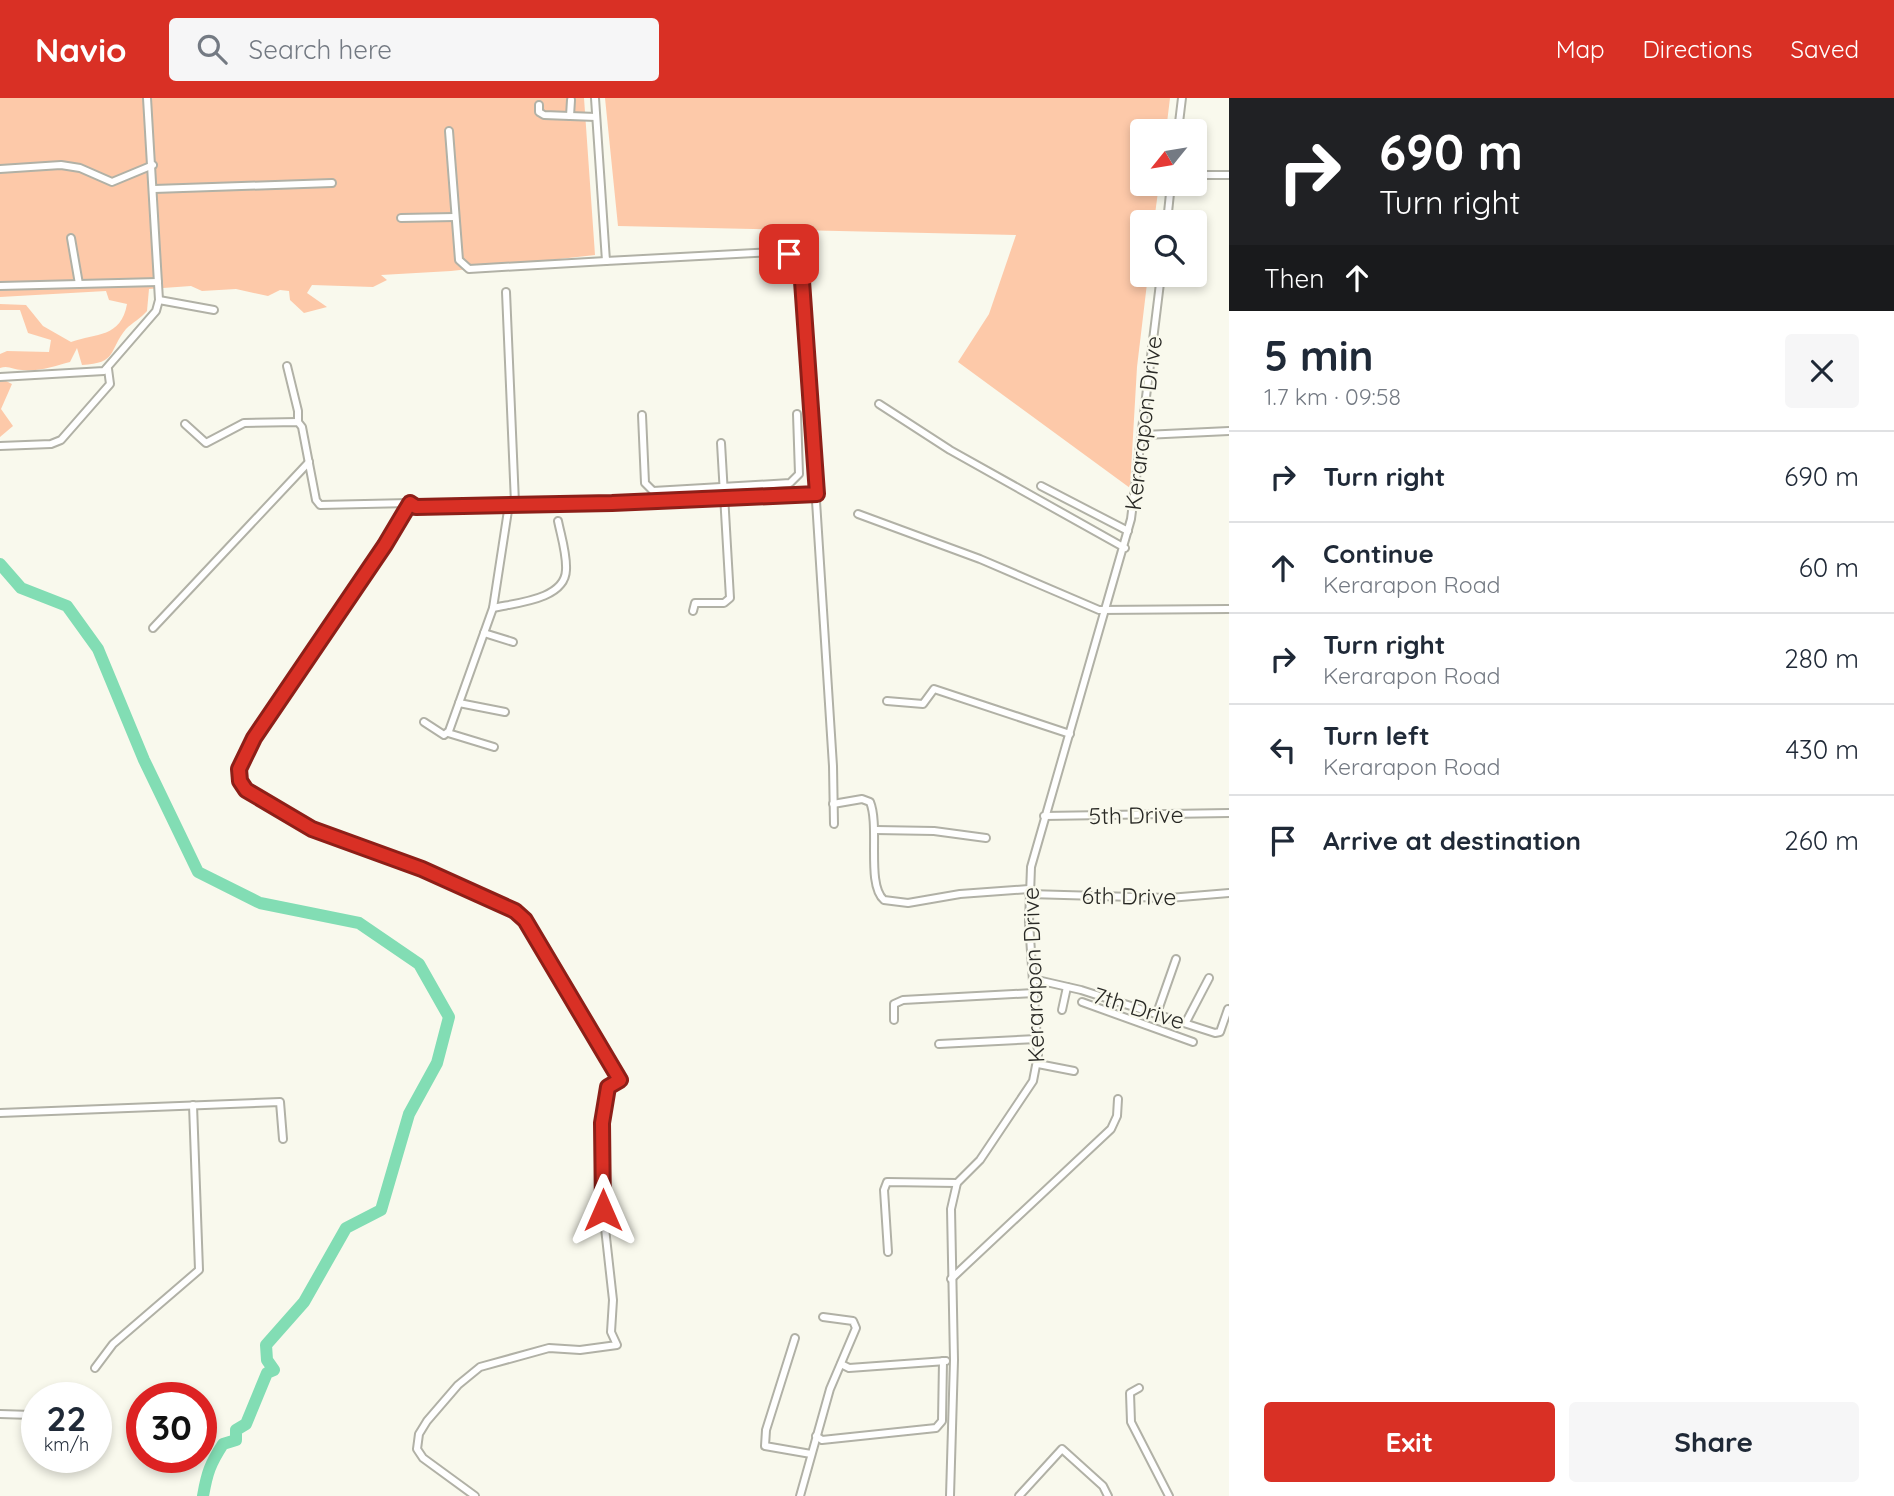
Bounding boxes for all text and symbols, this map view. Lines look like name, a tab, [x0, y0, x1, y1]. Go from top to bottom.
search box	[169, 18, 659, 81]
text: Navio	[35, 29, 127, 70]
icon: search	[193, 30, 231, 68]
text: Search here	[249, 33, 392, 66]
text: Map	[1556, 34, 1605, 64]
text: Directions	[1643, 34, 1753, 64]
text: Saved	[1791, 34, 1859, 64]
north arrow	[1130, 119, 1208, 196]
map controls	[1130, 119, 1207, 287]
text: 690 m	[1379, 121, 1523, 182]
icon: right	[1264, 126, 1355, 217]
text: Turn right	[1379, 182, 1520, 222]
button: search	[1130, 210, 1207, 287]
pin	[759, 224, 819, 284]
icon: arrive	[770, 235, 808, 273]
icon: ahead	[1338, 259, 1376, 297]
text: Then	[1264, 262, 1324, 295]
text: 5 min	[1264, 329, 1374, 382]
street label: Kerarapon Drive	[1118, 334, 1168, 512]
button: close	[1785, 334, 1859, 408]
text: 1.7 km · 09:58	[1264, 382, 1401, 411]
icon: right	[1264, 458, 1302, 496]
text: Turn right	[1323, 460, 1445, 493]
text: 690 m	[1784, 460, 1859, 493]
text: Continue	[1323, 537, 1434, 570]
icon: ahead	[1264, 549, 1302, 587]
text: 60 m	[1799, 551, 1859, 584]
text: Kerarapon Road	[1323, 570, 1501, 599]
text: Turn right	[1323, 628, 1445, 661]
icon: right	[1264, 640, 1302, 678]
text: 280 m	[1784, 642, 1859, 675]
text: Kerarapon Road	[1323, 661, 1501, 690]
text: Turn left	[1323, 719, 1430, 752]
icon: left	[1264, 731, 1302, 769]
text: 430 m	[1785, 733, 1859, 766]
text: Kerarapon Road	[1323, 752, 1501, 781]
street label: 5th Drive	[1088, 800, 1184, 830]
icon: arrive	[1264, 822, 1302, 860]
text: Arrive at destination	[1323, 824, 1581, 857]
text: 260 m	[1784, 824, 1859, 857]
street label: 6th Drive	[1081, 881, 1177, 911]
street label: Kerarapon Drive	[1015, 887, 1051, 1063]
street label: 7th Drive	[1090, 980, 1188, 1036]
position arrow	[566, 1173, 640, 1247]
speed limit sign: 30	[126, 1382, 217, 1473]
text: 22	[47, 1396, 86, 1440]
button: Exit	[1264, 1402, 1555, 1482]
button: Share	[1569, 1402, 1859, 1482]
text: km/h	[44, 1433, 89, 1456]

